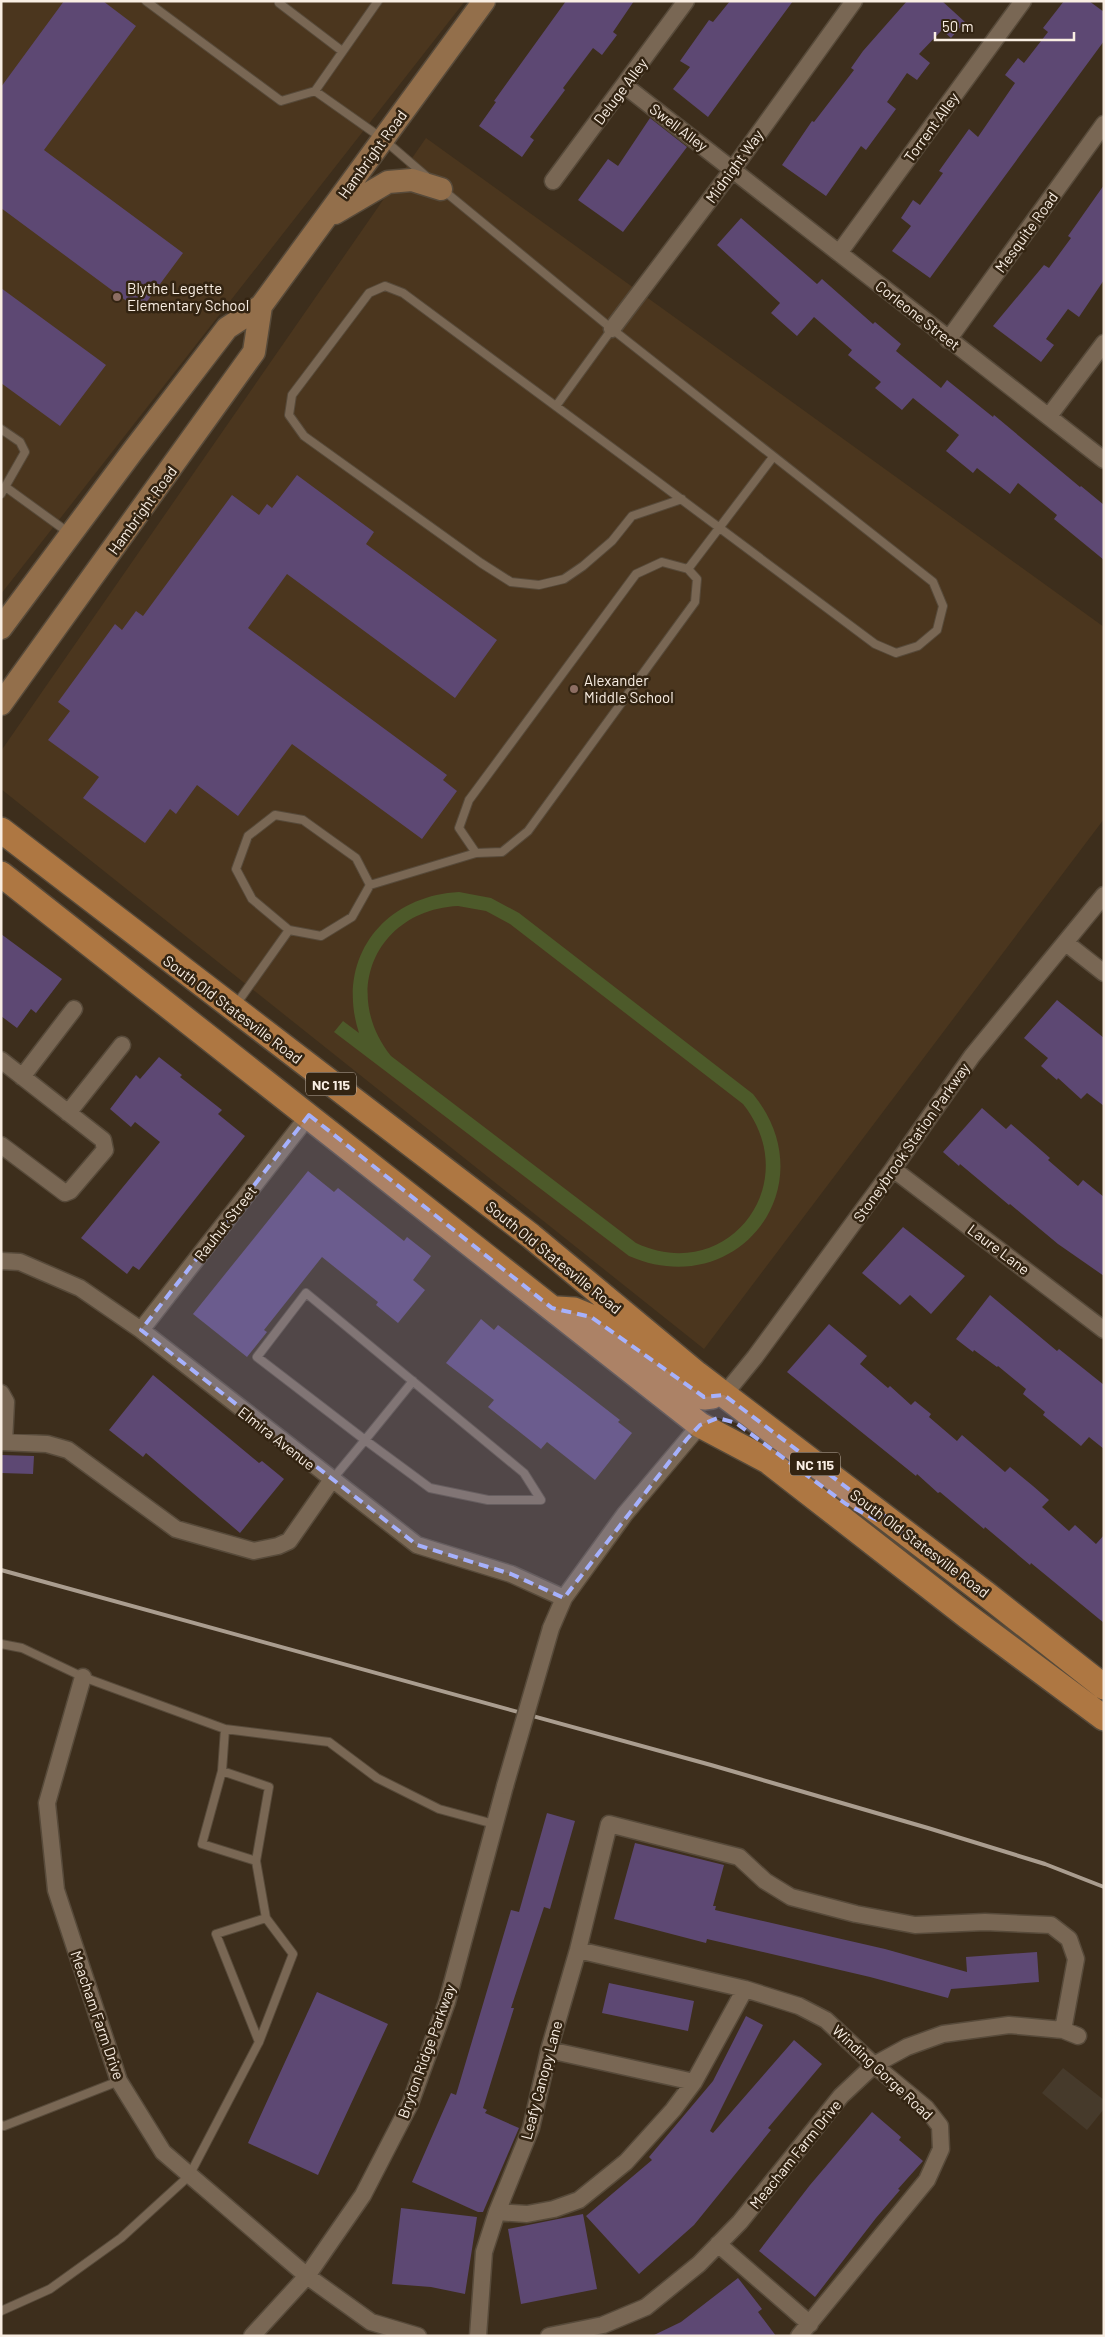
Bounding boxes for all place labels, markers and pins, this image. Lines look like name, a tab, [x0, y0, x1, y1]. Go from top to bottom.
place label: Blythe Legette Elementary School	[127, 279, 249, 314]
marker: Blythe Legette Elementary School	[111, 291, 123, 303]
place label: Alexander Middle School	[584, 671, 674, 706]
marker: Alexander Middle School	[568, 683, 580, 695]

